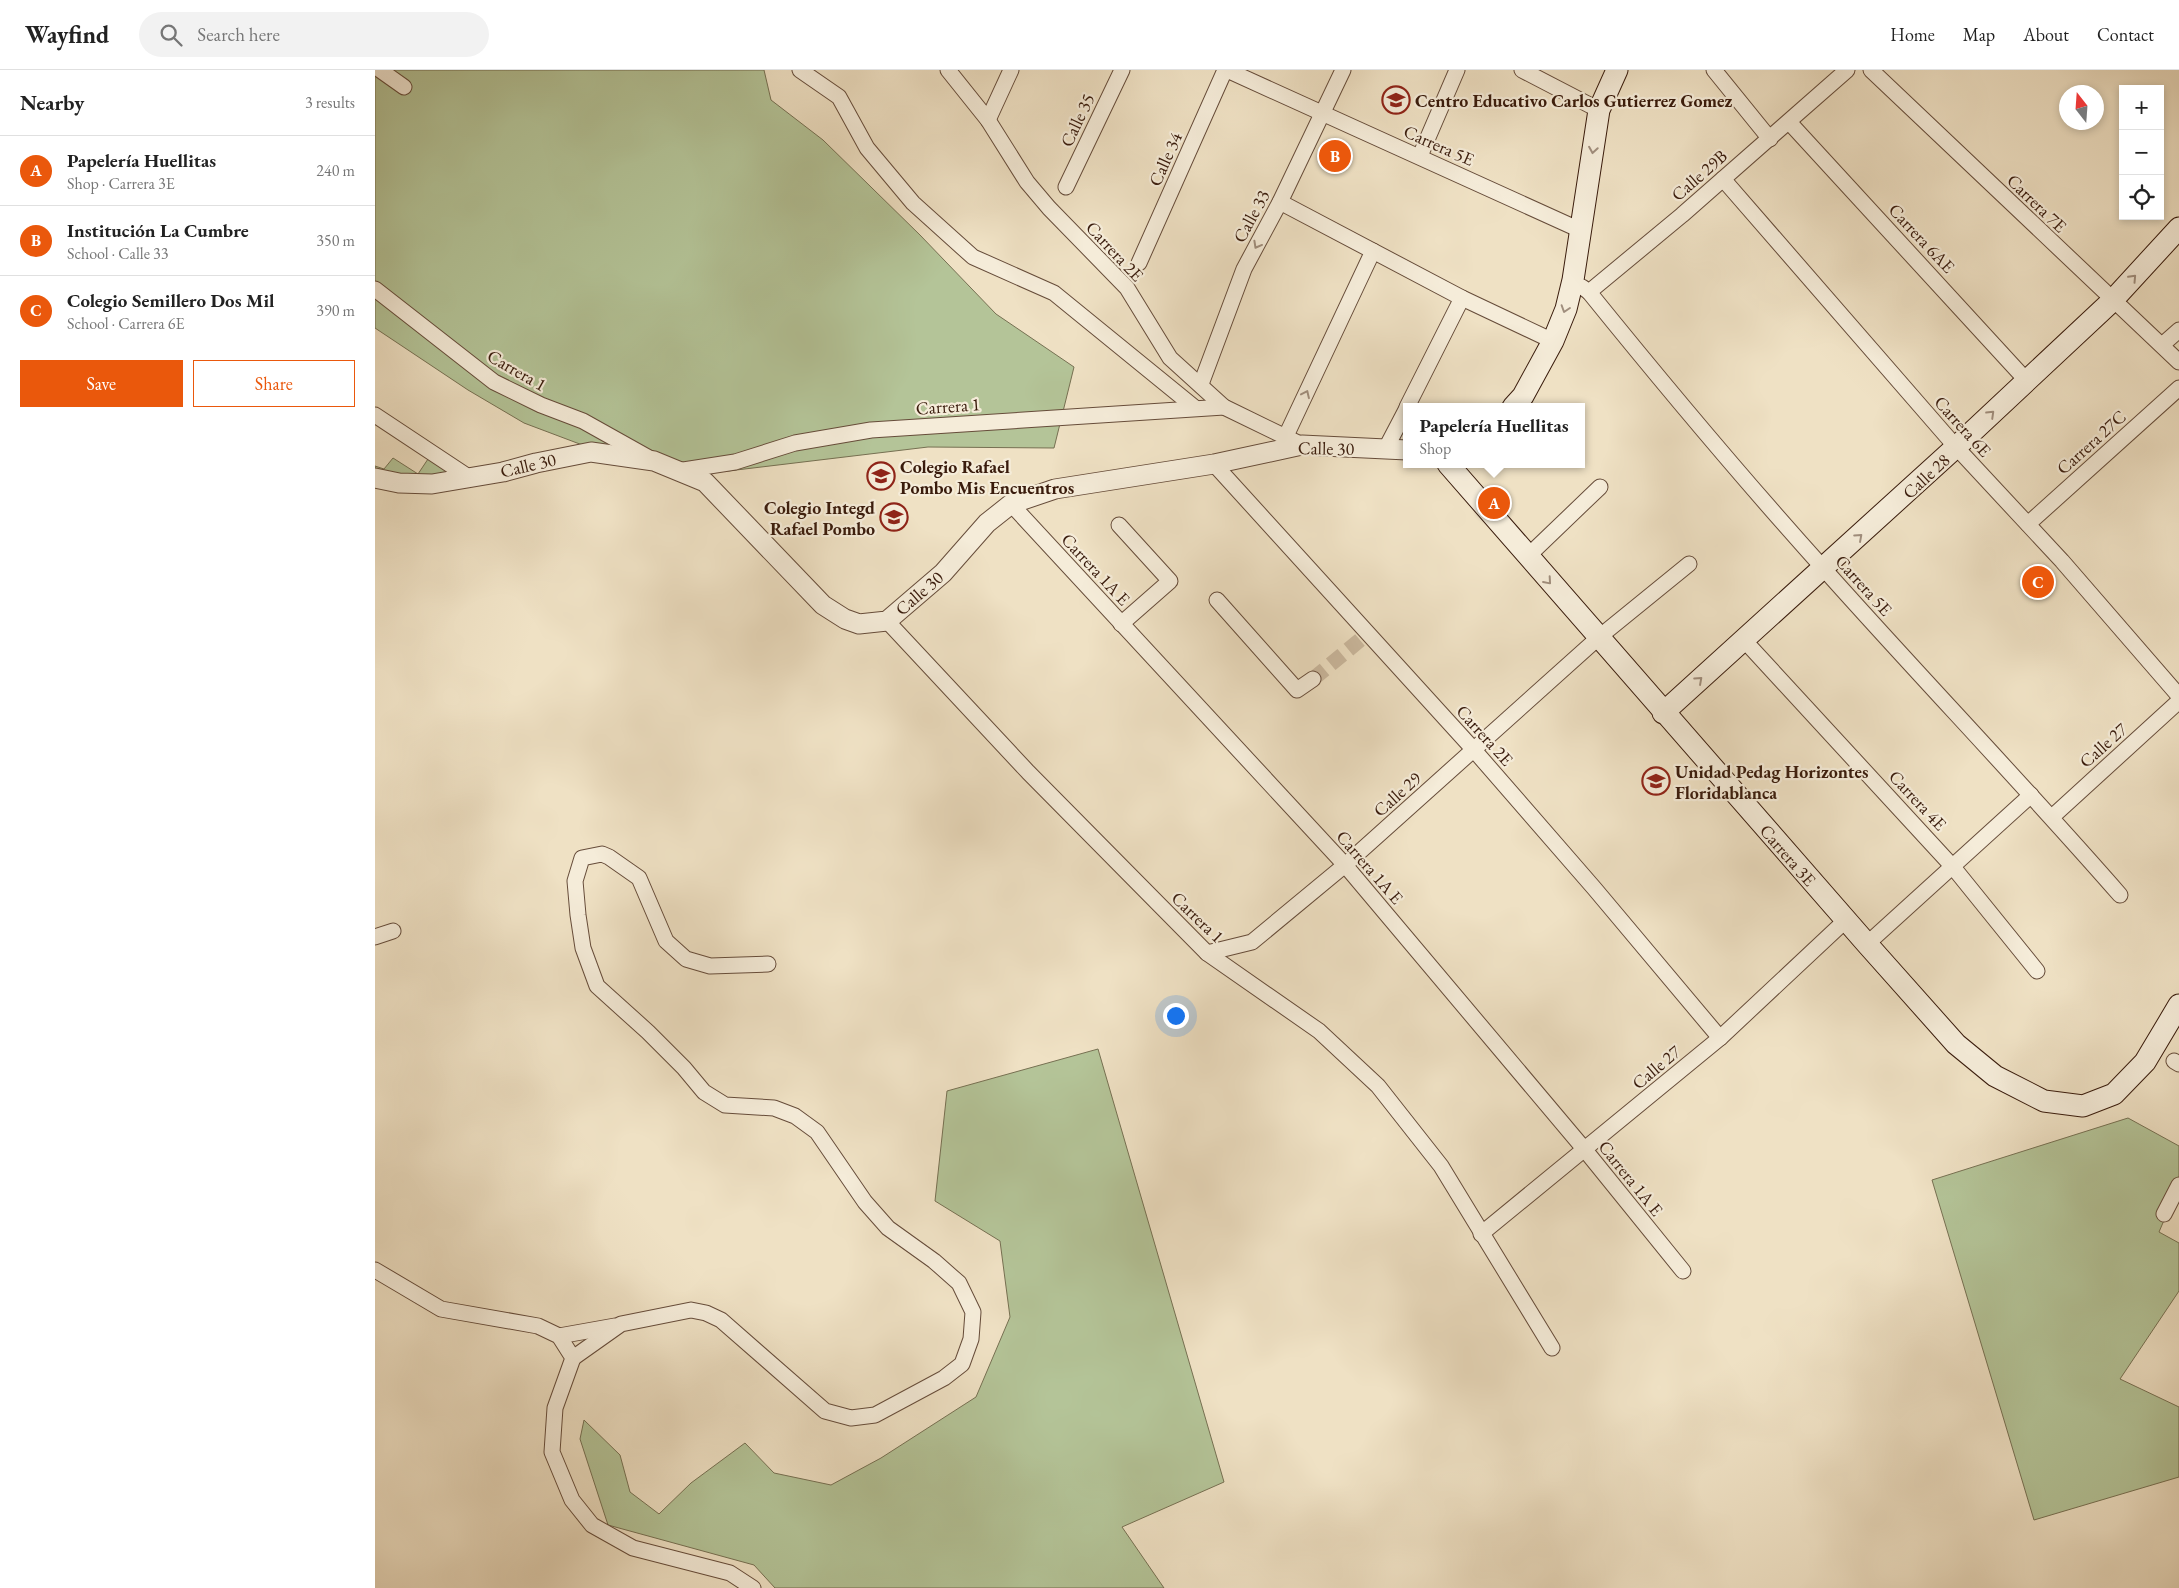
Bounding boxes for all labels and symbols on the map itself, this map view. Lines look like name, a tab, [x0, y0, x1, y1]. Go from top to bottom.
school or university icon: Centro Educativo Carlos Gutierrez Gomez	[1381, 85, 1411, 115]
north arrow	[2059, 85, 2104, 130]
place label: Centro Educativo Carlos Gutierrez Gomez	[1415, 89, 1733, 112]
street label: Calle 35	[1055, 90, 1099, 150]
street label: Carrera 5E	[1400, 119, 1478, 171]
street label: Calle 34	[1143, 128, 1187, 189]
pin: B	[1319, 137, 1351, 175]
street label: Calle 29B	[1666, 144, 1732, 206]
one-way arrow	[1588, 145, 1598, 154]
street label: Carrera 7E	[2002, 169, 2072, 237]
street label: Calle 33	[1228, 186, 1274, 246]
street label: Carrera 6AE	[1884, 198, 1960, 278]
street label: Carrera 2E	[1081, 216, 1149, 286]
one-way arrow	[1253, 239, 1263, 248]
one-way arrow	[2127, 274, 2136, 283]
one-way arrow	[1561, 305, 1571, 313]
street label: Carrera 1	[483, 344, 551, 396]
one-way arrow	[1299, 390, 1309, 399]
street label: Carrera 6E	[1929, 391, 1997, 461]
street label: Carrera 1	[915, 392, 981, 420]
street label: Carrera 27C	[2051, 405, 2131, 479]
one-way arrow	[1985, 411, 1994, 420]
street label: Calle 30	[1298, 436, 1355, 460]
street label: Calle 30	[498, 447, 558, 483]
street label: Calle 28	[1897, 448, 1955, 504]
place label: Colegio Rafael Pombo Mis Encuentros	[900, 455, 1074, 499]
school or university icon: Colegio Rafael Pombo Mis Encuentros	[866, 461, 896, 491]
pin: A	[1478, 484, 1510, 522]
place label: Colegio Integd Rafael Pombo	[764, 496, 875, 540]
school or university icon: Colegio Integd Rafael Pombo	[879, 502, 909, 532]
street label: Carrera 1A E	[1057, 528, 1135, 610]
one-way arrow	[1854, 534, 1863, 543]
street label: Carrera 5E	[1830, 550, 1898, 620]
pin: C	[2022, 563, 2054, 601]
street label: Calle 30	[890, 566, 948, 620]
one-way arrow	[1542, 575, 1551, 584]
one-way arrow	[1693, 677, 1702, 686]
street label: Carrera 2E	[1451, 700, 1519, 770]
street label: Calle 27	[2074, 717, 2132, 772]
place label: Unidad Pedag Horizontes Floridablanca	[1675, 760, 1869, 804]
street label: Carrera 4E	[1884, 765, 1952, 835]
street label: Calle 29	[1368, 766, 1426, 821]
school or university icon: Unidad Pedag Horizontes Floridablanca	[1641, 766, 1671, 796]
street label: Carrera 3E	[1755, 819, 1821, 891]
street label: Carrera 1A E	[1332, 825, 1408, 909]
street label: Carrera 1	[1167, 886, 1229, 948]
your location	[1163, 1003, 1189, 1029]
street label: Calle 27	[1627, 1040, 1685, 1094]
street label: Carrera 1A E	[1594, 1136, 1668, 1220]

